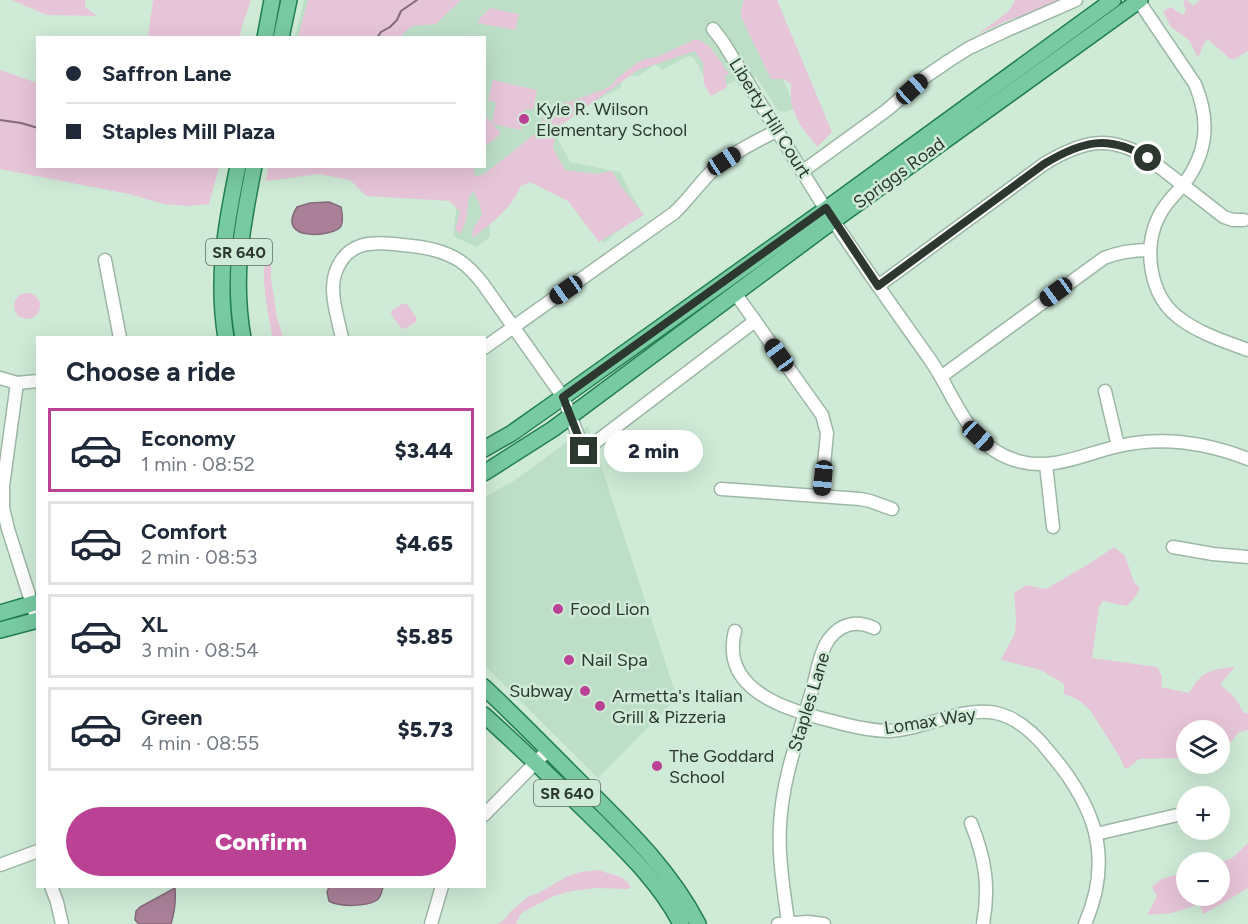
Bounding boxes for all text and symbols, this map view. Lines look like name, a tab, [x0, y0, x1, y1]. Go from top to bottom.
street label: Liberty Hill Court	[724, 54, 816, 182]
text: Saffron Lane	[102, 60, 231, 87]
car	[893, 70, 931, 108]
place label: Kyle R. Wilson Elementary School	[536, 98, 687, 141]
marker: Kyle R. Wilson Elementary School	[517, 112, 531, 126]
text: Staples Mill Plaza	[102, 118, 275, 145]
street label: Spriggs Road	[849, 133, 949, 213]
car	[704, 144, 744, 178]
route start	[1134, 144, 1161, 171]
road number: SR 640	[206, 239, 272, 265]
car	[546, 272, 586, 308]
car	[1036, 274, 1076, 310]
car	[761, 335, 797, 375]
text: Choose a ride	[66, 355, 235, 388]
car	[959, 417, 997, 455]
icon: car	[69, 423, 123, 477]
text: Economy	[141, 425, 236, 452]
callout: 2 min	[605, 430, 704, 472]
text: $3.44	[395, 437, 453, 464]
route end	[570, 437, 597, 464]
text: 2 min	[628, 439, 679, 463]
text: 1 min · 08:52	[141, 452, 255, 476]
car	[812, 459, 834, 497]
icon: car	[69, 516, 123, 570]
text: Comfort	[141, 518, 227, 545]
text: $4.65	[395, 530, 453, 557]
text: 2 min · 08:53	[141, 545, 257, 569]
place label: Food Lion	[570, 598, 650, 620]
marker: Food Lion	[551, 602, 565, 616]
icon: car	[69, 609, 123, 663]
text: XL	[141, 611, 168, 638]
text: $5.85	[396, 623, 453, 650]
text: 3 min · 08:54	[141, 638, 259, 662]
place label: Nail Spa	[581, 649, 648, 671]
street label: Staples Lane	[783, 650, 835, 754]
marker: Nail Spa	[562, 653, 576, 667]
place label: Subway	[509, 680, 574, 702]
marker: Subway	[578, 684, 592, 698]
place label: Armetta's Italian Grill & Pizzeria	[612, 685, 743, 728]
marker: Armetta's Italian Grill & Pizzeria	[593, 699, 607, 713]
icon: car	[69, 702, 123, 756]
street label: Lomax Way	[883, 703, 978, 739]
text: Green	[141, 704, 203, 731]
text: $5.73	[397, 716, 453, 743]
map controls	[1176, 720, 1230, 906]
button: layers	[1176, 720, 1230, 774]
text: 4 min · 08:55	[141, 731, 259, 755]
place label: The Goddard School	[669, 745, 774, 788]
marker: The Goddard School	[650, 759, 664, 773]
road number: SR 640	[534, 780, 600, 806]
button: +	[1176, 786, 1230, 840]
button: Confirm	[66, 807, 456, 876]
button: −	[1176, 852, 1230, 906]

